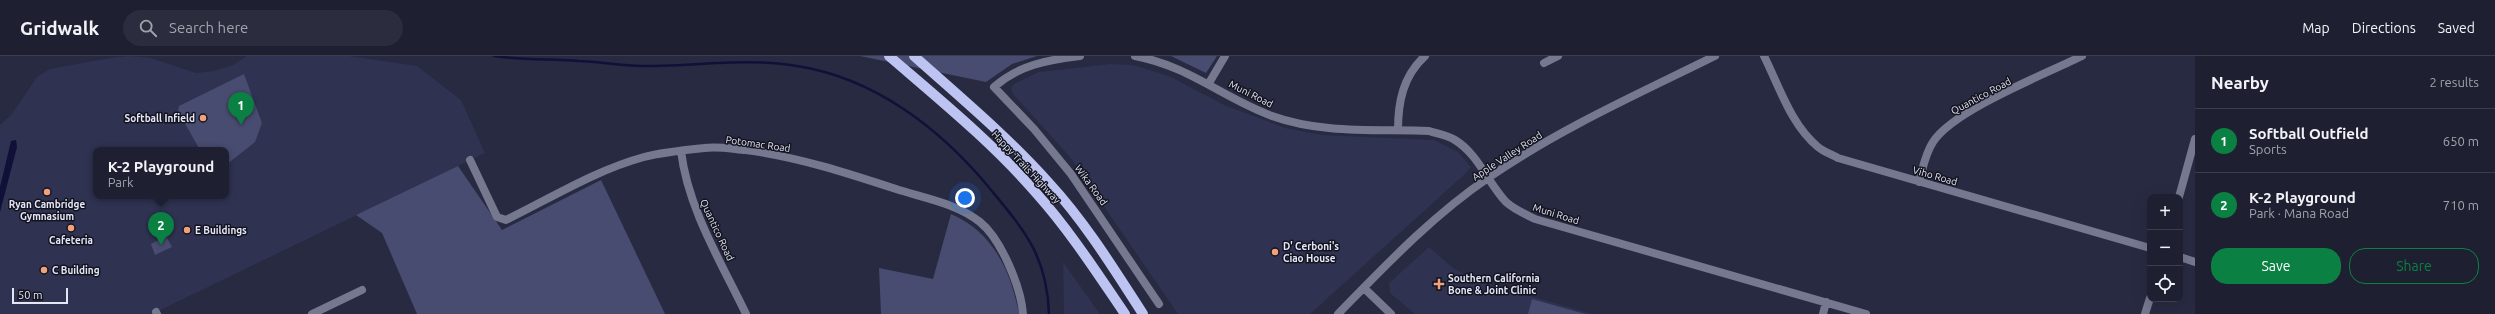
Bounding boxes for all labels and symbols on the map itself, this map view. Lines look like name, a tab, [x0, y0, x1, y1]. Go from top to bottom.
street label: Quantico Road	[1949, 75, 2013, 116]
street label: Muni Road	[1227, 78, 1275, 110]
pin: 1	[228, 92, 254, 125]
place label: Softball Infield	[125, 113, 195, 124]
marker: Softball Infield	[198, 113, 208, 123]
street label: Happy Trails Highway	[989, 128, 1063, 206]
street label: Apple Valley Road	[1470, 129, 1544, 183]
street label: Potomac Road	[725, 134, 791, 154]
street label: Wika Road	[1073, 163, 1109, 208]
street label: Viho Road	[1911, 164, 1959, 188]
marker: Ryan Cambridge Gymnasium	[42, 187, 52, 197]
your location	[955, 188, 975, 208]
street label: Quantico Road	[698, 198, 736, 263]
place label: Ryan Cambridge Gymnasium	[9, 199, 85, 222]
street label: Muni Road	[1531, 202, 1581, 226]
pin: 2	[148, 212, 174, 245]
marker: Cafeteria	[66, 223, 76, 233]
marker: E Buildings	[182, 225, 192, 235]
place label: E Buildings	[195, 225, 247, 236]
place label: Cafeteria	[49, 235, 93, 246]
place label: D' Cerboni's Ciao House	[1283, 241, 1339, 264]
marker: D' Cerboni's Ciao House	[1270, 247, 1280, 257]
marker: C Building	[39, 265, 49, 275]
place label: C Building	[52, 265, 100, 276]
place label: Southern California Bone & Joint Clinic	[1448, 273, 1540, 296]
marker: Southern California Bone & Joint Clinic	[1433, 278, 1445, 290]
scale bar	[12, 286, 68, 305]

